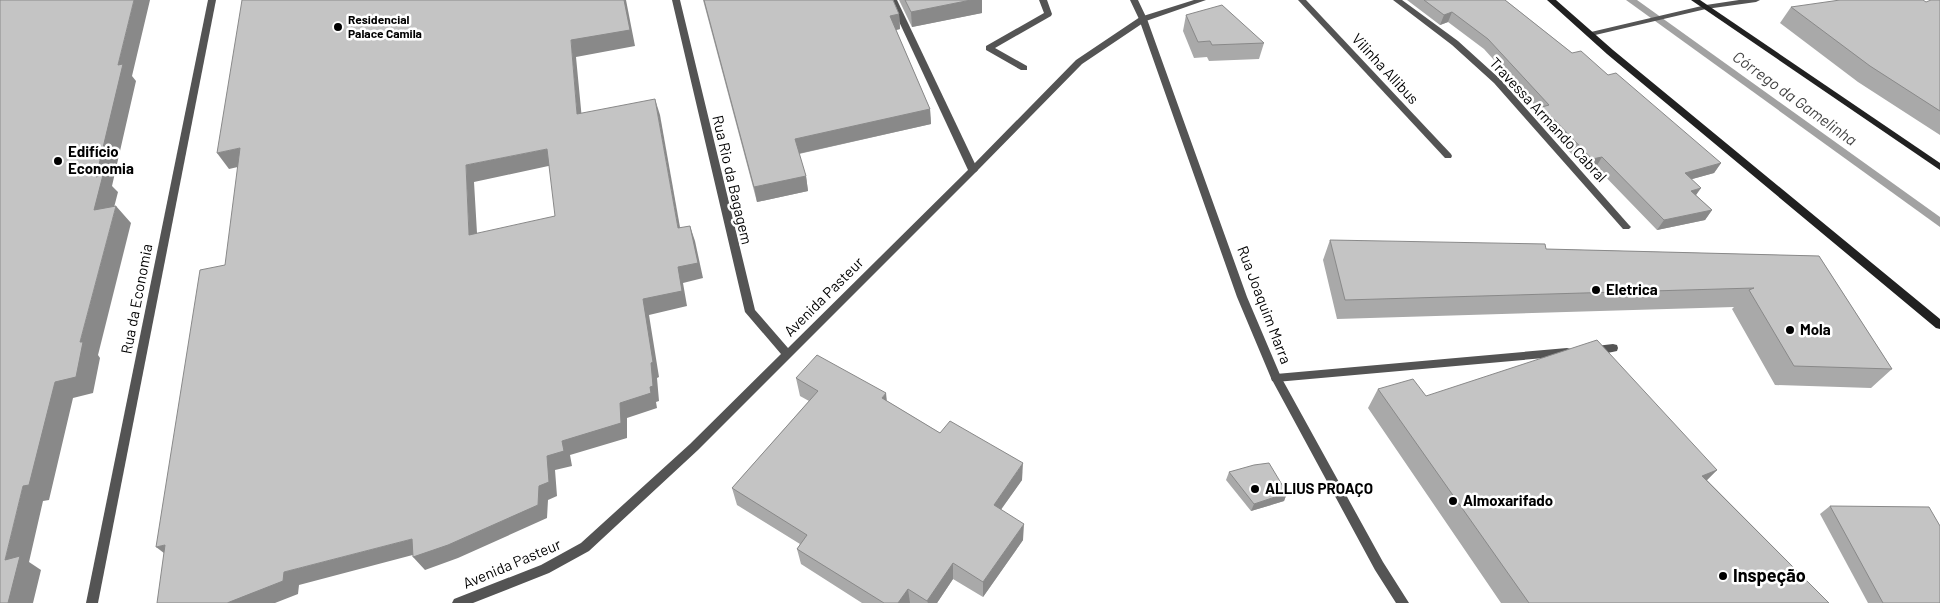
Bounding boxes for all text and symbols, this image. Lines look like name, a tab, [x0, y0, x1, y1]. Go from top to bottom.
place label: Residencial Palace Camila	[348, 12, 422, 40]
marker: Residencial Palace Camila	[332, 21, 344, 33]
street label: Vilinha Allibus	[1348, 29, 1423, 107]
water label: Córrego da Gamelinha	[1730, 46, 1861, 149]
street label: Travessa Armando Cabral	[1486, 53, 1611, 185]
street label: Rua Rio da Bagagem	[709, 113, 757, 246]
place label: Edifício Economia	[68, 142, 134, 177]
marker: Edifício Economia	[52, 155, 64, 167]
street label: Rua da Economia	[117, 242, 156, 355]
street label: Rua Joaquim Marra	[1234, 243, 1296, 366]
street label: Avenida Pasteur	[780, 253, 867, 340]
place label: Eletrica	[1606, 280, 1658, 298]
marker: Eletrica	[1590, 284, 1602, 296]
place label: Mola	[1800, 320, 1831, 338]
marker: Mola	[1784, 324, 1796, 336]
place label: ALLIUS PROAÇO	[1265, 479, 1373, 497]
marker: ALLIUS PROAÇO	[1249, 483, 1261, 495]
place label: Almoxarifado	[1463, 491, 1553, 509]
marker: Almoxarifado	[1447, 495, 1459, 507]
street label: Avenida Pasteur	[460, 534, 564, 592]
place label: Inspeção	[1733, 564, 1806, 586]
marker: Inspeção	[1717, 570, 1729, 582]

